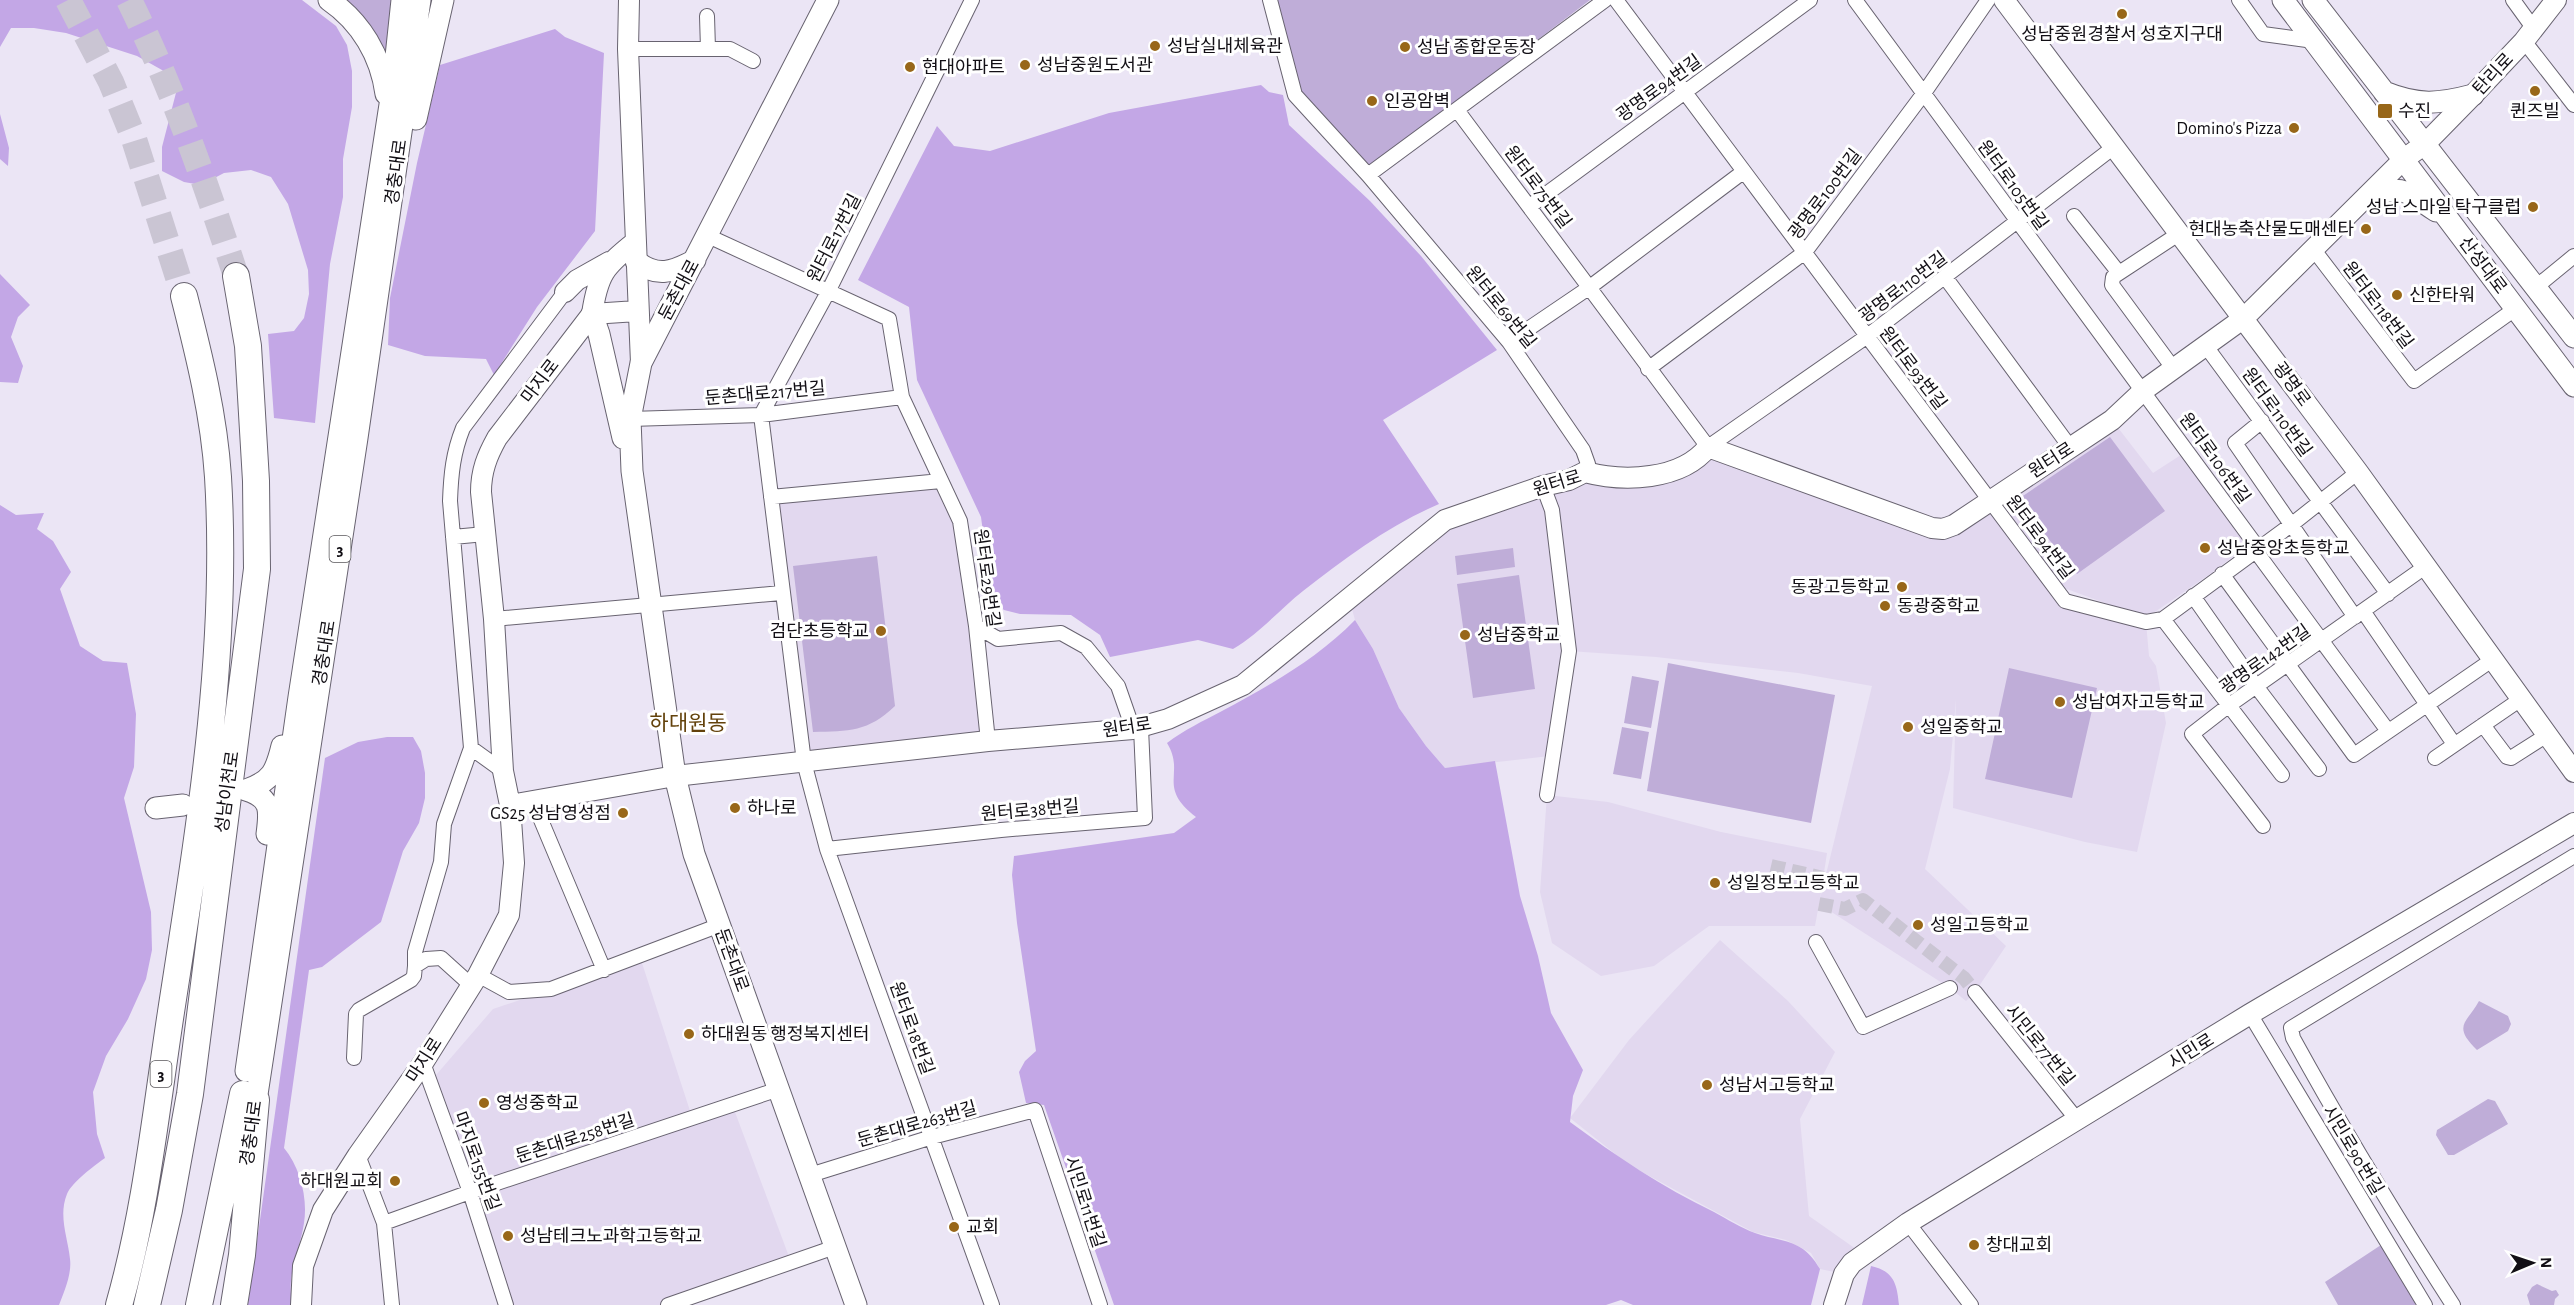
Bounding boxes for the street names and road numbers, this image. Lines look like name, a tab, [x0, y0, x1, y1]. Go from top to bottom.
street label: 탄리로	[2469, 49, 2517, 99]
street label: 광명로94번길	[1613, 51, 1705, 125]
street label: 원터로105번길	[1974, 136, 2052, 234]
street label: 경충대로	[382, 138, 411, 206]
street label: 원터로75번길	[1501, 142, 1575, 232]
street label: 광명로100번길	[1785, 145, 1865, 243]
street label: 원터로17번길	[803, 190, 865, 286]
street label: 산성대로	[2455, 233, 2510, 297]
street label: 광명로110번길	[1856, 248, 1951, 326]
street label: 둔촌대로	[656, 257, 703, 324]
street label: 원터로118번길	[2339, 258, 2417, 352]
street label: 원터로69번길	[1462, 262, 1540, 352]
street label: 원터로93번길	[1875, 323, 1951, 413]
street label: 마지로	[517, 355, 563, 407]
street label: 광명로	[2269, 359, 2314, 410]
street label: 원터로110번길	[2238, 364, 2316, 460]
street label: 둔촌대로217번길	[704, 379, 826, 408]
street label: 원터로106번길	[2175, 409, 2255, 507]
street label: 원터로	[2025, 438, 2077, 482]
street label: 원터로	[1530, 466, 1584, 500]
street label: 원터로94번길	[2002, 491, 2078, 583]
street label: 원터로29번길	[970, 527, 1004, 629]
road number: 3	[330, 536, 350, 562]
street label: 경충대로	[310, 619, 339, 687]
street label: 광명로142번길	[2216, 621, 2314, 698]
street label: 원터로	[1101, 713, 1153, 741]
street label: 성남이천로	[211, 750, 243, 834]
street label: 원터로38번길	[980, 796, 1080, 824]
street label: 둔촌대로	[711, 926, 752, 995]
street label: 원터로18번길	[886, 979, 938, 1077]
street label: 시민로77번길	[2001, 1001, 2079, 1089]
street label: 시민로	[2165, 1029, 2217, 1073]
street label: 마지로	[402, 1034, 446, 1086]
road number: 3	[150, 1061, 172, 1087]
street label: 둔촌대로263번길	[855, 1098, 979, 1151]
street label: 경충대로	[237, 1099, 266, 1167]
street label: 시민로90번길	[2318, 1102, 2388, 1198]
street label: 마지로155번길	[450, 1109, 504, 1213]
street label: 둔촌대로258번길	[513, 1110, 637, 1167]
street label: 시민로11번길	[1061, 1154, 1109, 1250]

